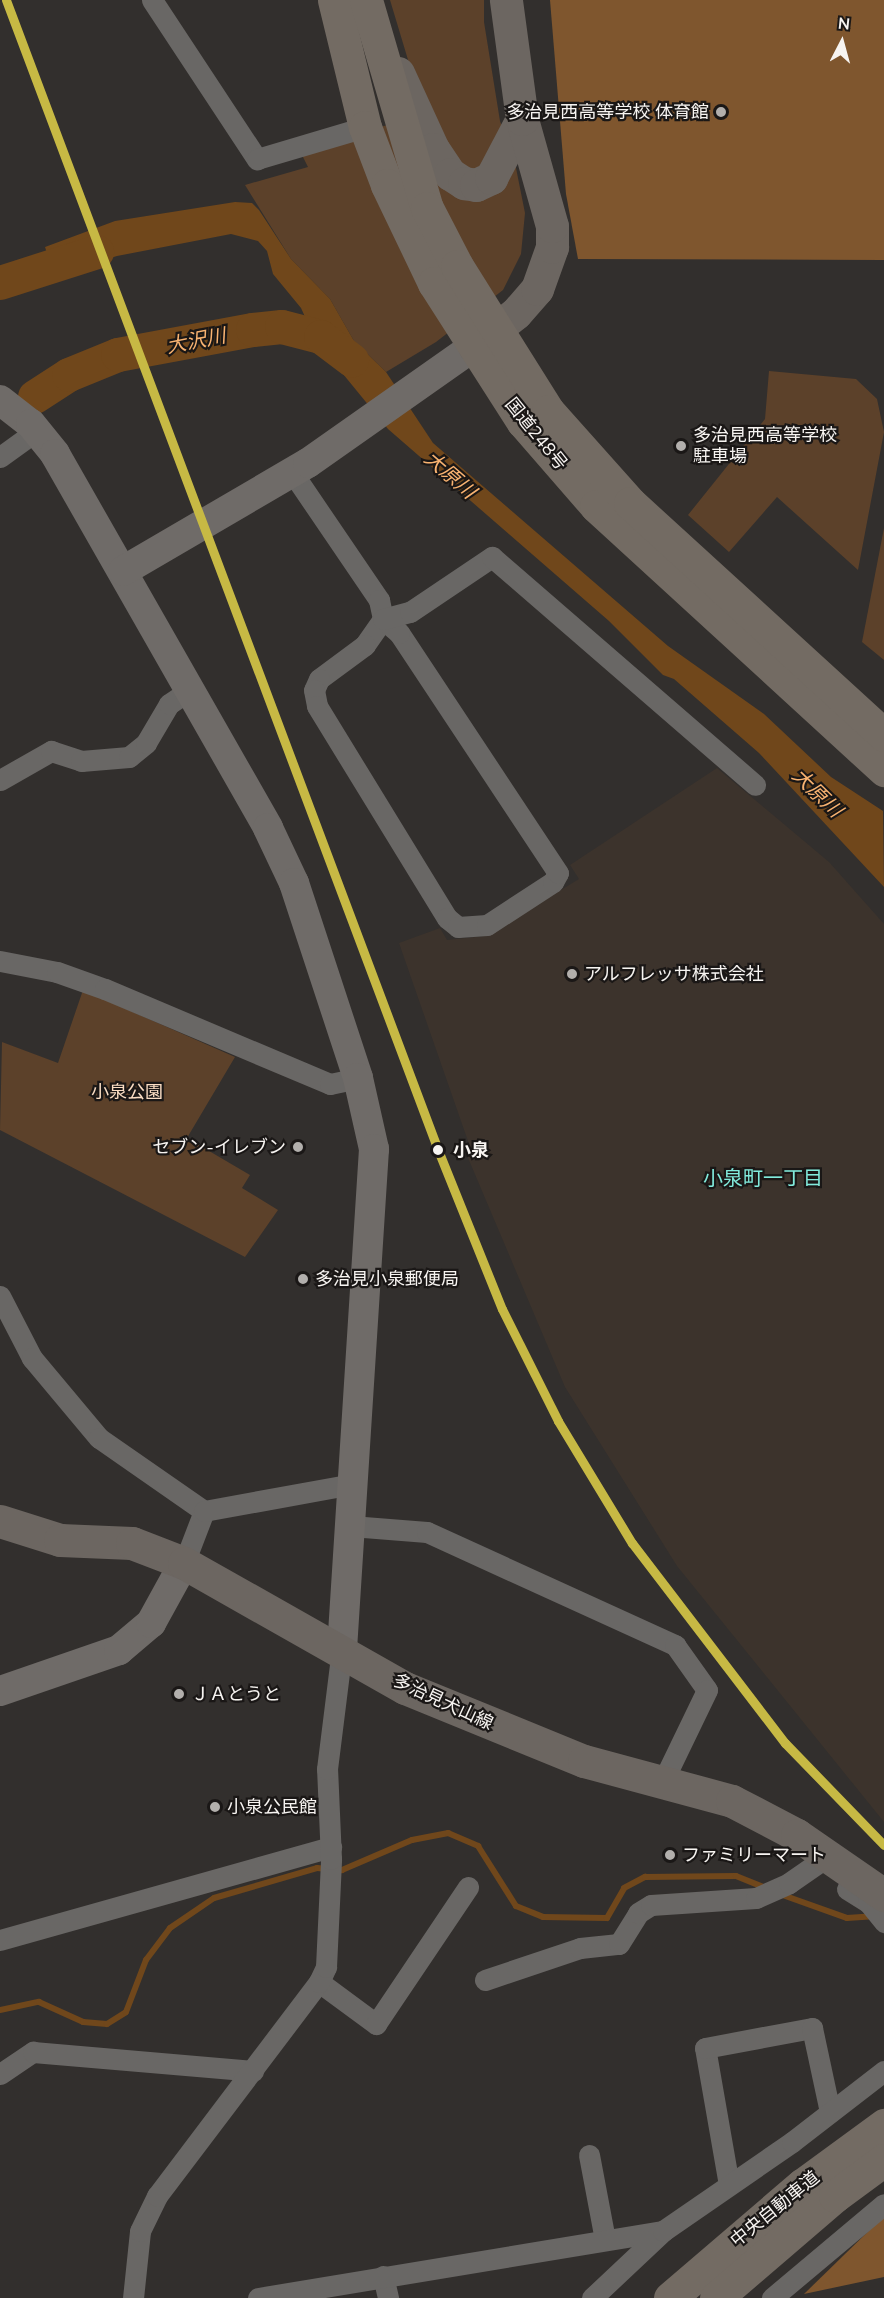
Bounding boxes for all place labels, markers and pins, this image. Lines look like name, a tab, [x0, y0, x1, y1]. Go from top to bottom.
place label: 多治見西高等学校 体育館	[506, 101, 709, 123]
marker: 多治見西高等学校 体育館	[714, 105, 728, 119]
place label: 多治見西高等学校 駐車場	[693, 425, 837, 468]
marker: 多治見西高等学校 駐車場	[674, 439, 688, 453]
place label: アルフレッサ株式会社	[584, 963, 764, 985]
marker: アルフレッサ株式会社	[565, 967, 579, 981]
place label: セブン-イレブン	[152, 1136, 286, 1158]
place label: 小泉	[453, 1139, 489, 1161]
marker: セブン-イレブン	[291, 1140, 305, 1154]
marker: 小泉	[428, 1140, 448, 1160]
place label: 多治見小泉郵便局	[315, 1268, 459, 1290]
marker: 多治見小泉郵便局	[296, 1272, 310, 1286]
place label: ＪＡとうと	[191, 1683, 281, 1705]
marker: ＪＡとうと	[172, 1687, 186, 1701]
place label: 小泉公民館	[227, 1796, 317, 1818]
marker: 小泉公民館	[208, 1800, 222, 1814]
place label: ファミリーマート	[682, 1844, 826, 1866]
marker: ファミリーマート	[663, 1848, 677, 1862]

